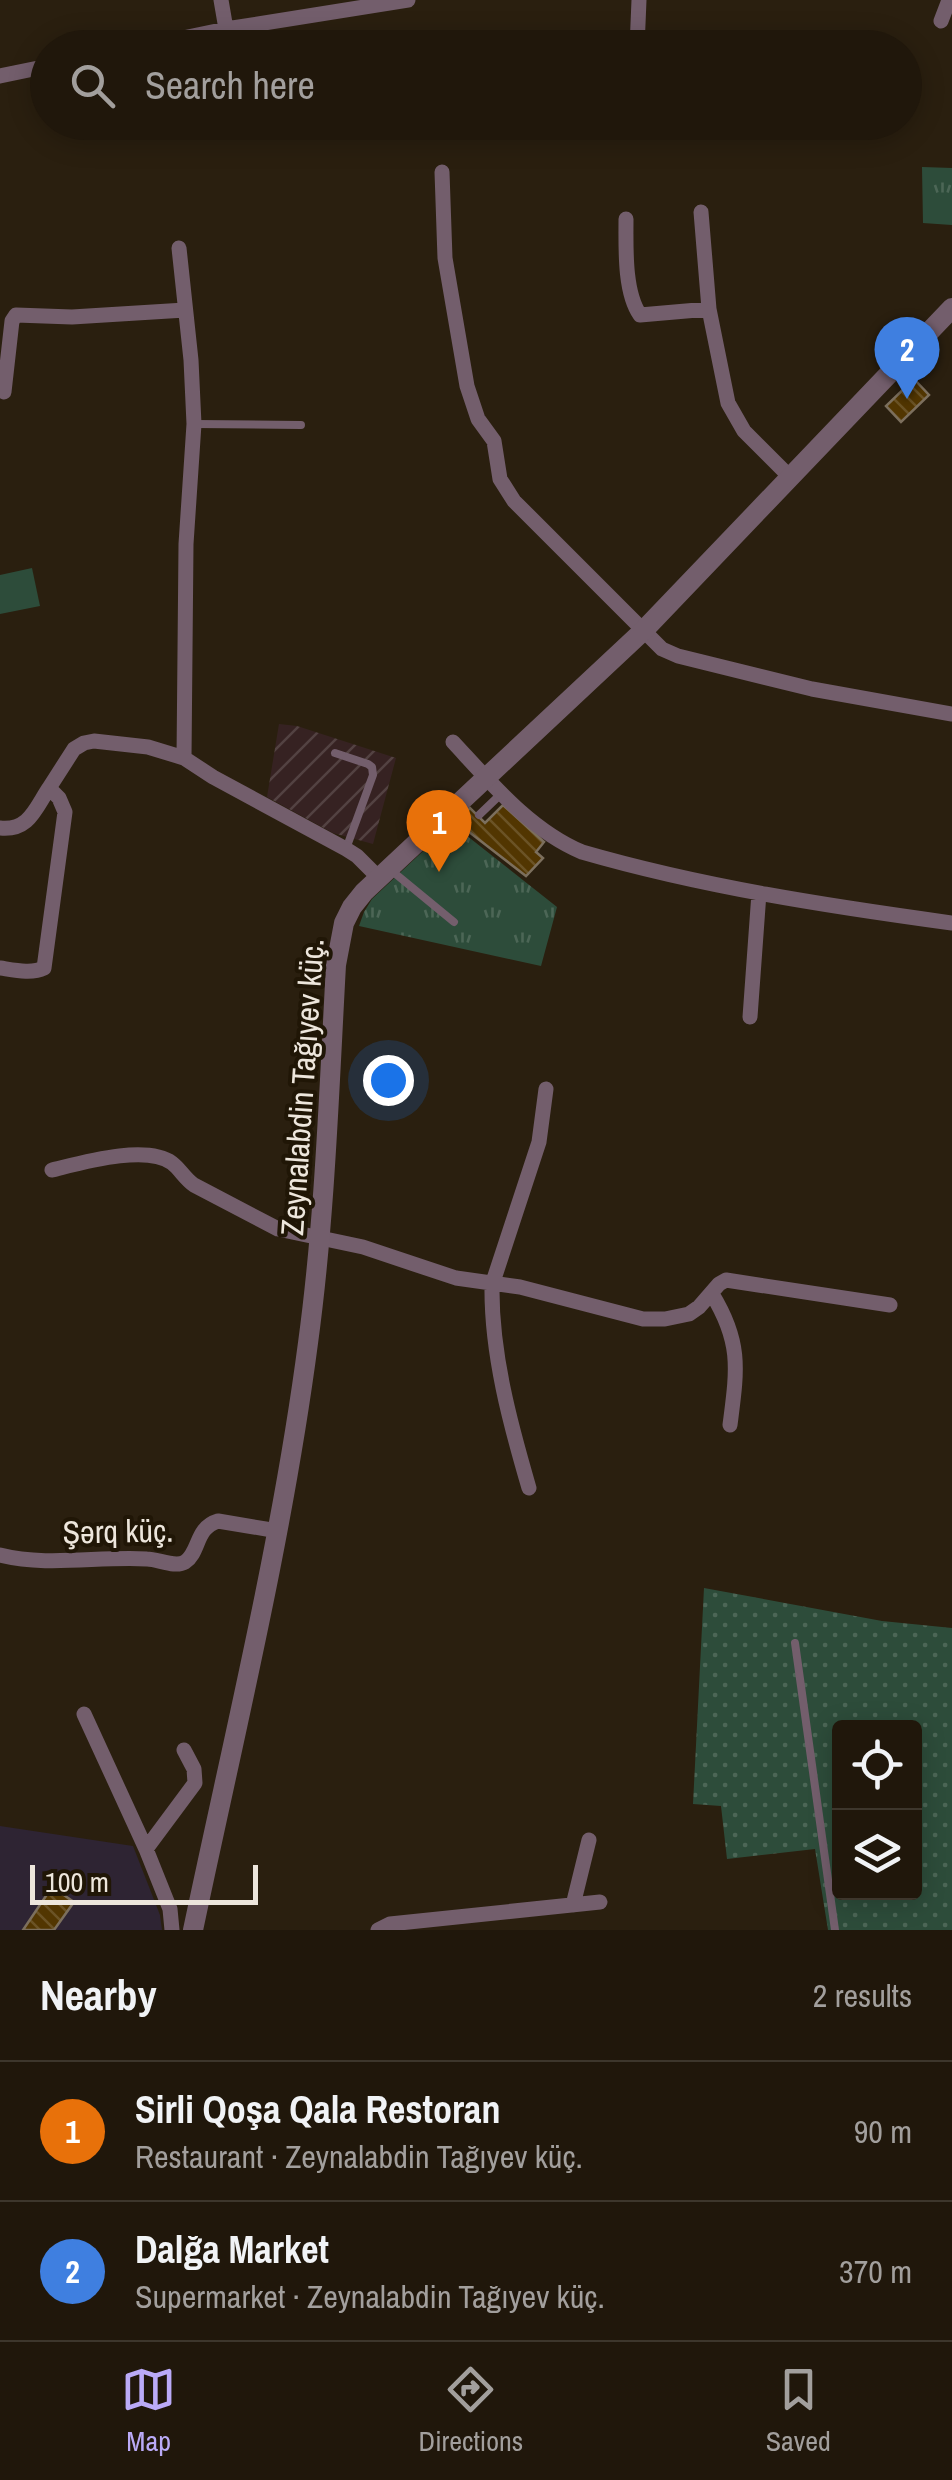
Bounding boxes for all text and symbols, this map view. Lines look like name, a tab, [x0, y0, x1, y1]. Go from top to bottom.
search box	[30, 30, 922, 140]
icon: search	[65, 58, 120, 113]
text: Search here	[145, 60, 315, 111]
pin: 2	[874, 316, 940, 399]
pin: 1	[406, 790, 472, 872]
street label: Zeynalabdin Tağıyev küç.	[270, 937, 334, 1237]
your location	[363, 1055, 414, 1106]
street label: Şərq küç.	[62, 1509, 174, 1553]
map controls	[832, 1720, 922, 1900]
button: locate	[832, 1720, 922, 1810]
button: layers	[832, 1810, 922, 1900]
scale bar	[30, 1860, 258, 1904]
text: 100 m	[45, 1863, 109, 1901]
text: Nearby	[40, 1967, 157, 2023]
text: 2 results	[813, 1974, 912, 2017]
text: Sirli Qoşa Qala Restoran	[135, 2084, 500, 2135]
text: 1	[65, 2110, 80, 2153]
text: 90 m	[854, 2110, 912, 2153]
text: Restaurant · Zeynalabdin Tağıyev küç.	[135, 2135, 583, 2178]
text: Dalğa Market	[135, 2224, 329, 2275]
text: 2	[65, 2250, 80, 2293]
text: 370 m	[839, 2250, 912, 2293]
text: Supermarket · Zeynalabdin Tağıyev küç.	[135, 2275, 605, 2318]
tab: Map	[121, 2362, 176, 2460]
tab: Directions	[419, 2362, 523, 2460]
tab: Saved	[766, 2362, 831, 2460]

